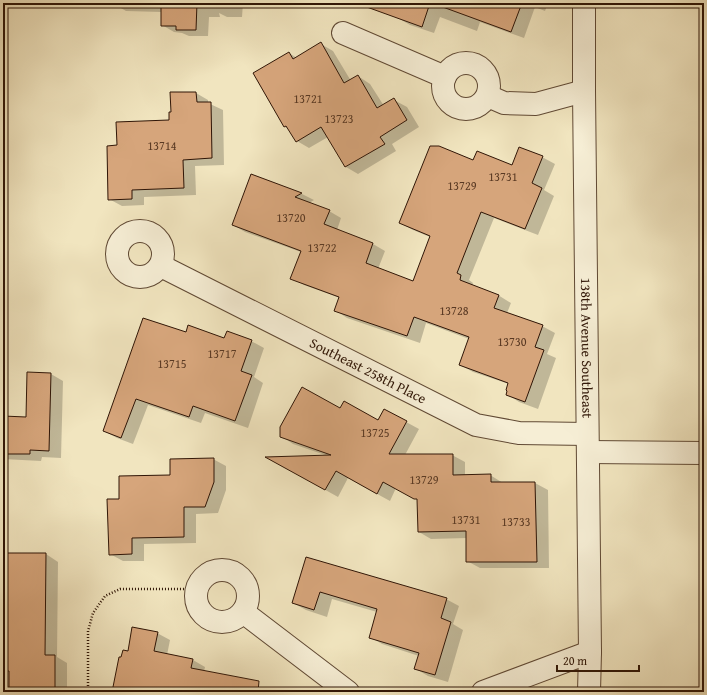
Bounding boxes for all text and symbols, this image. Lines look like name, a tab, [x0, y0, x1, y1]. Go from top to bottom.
house number: 13721	[294, 90, 323, 107]
house number: 13723	[325, 110, 354, 127]
house number: 13714	[148, 137, 177, 154]
house number: 13731	[489, 168, 518, 185]
house number: 13729	[448, 177, 477, 194]
house number: 13720	[277, 209, 306, 226]
house number: 13722	[308, 239, 337, 256]
street label: 138th Avenue Southeast	[576, 278, 597, 418]
house number: 13728	[440, 302, 469, 319]
street label: Southeast 258th Place	[306, 333, 430, 409]
house number: 13730	[498, 333, 527, 350]
house number: 13717	[208, 345, 237, 362]
house number: 13715	[158, 355, 187, 372]
house number: 13725	[361, 424, 390, 441]
house number: 13729	[410, 471, 439, 488]
house number: 13731	[452, 511, 481, 528]
house number: 13733	[502, 513, 531, 530]
scale bar	[557, 647, 639, 673]
text: 20 m	[563, 652, 587, 669]

